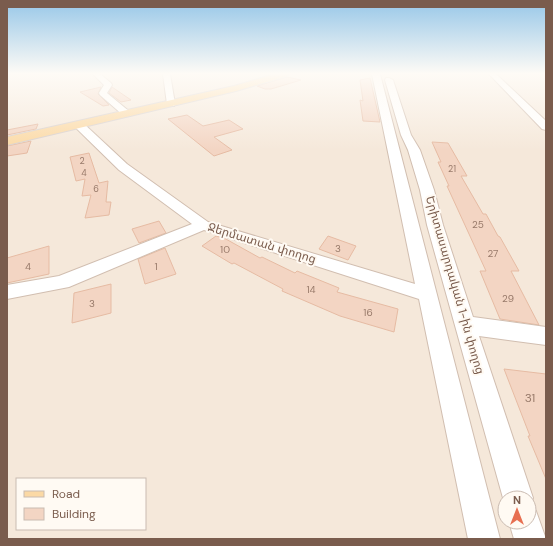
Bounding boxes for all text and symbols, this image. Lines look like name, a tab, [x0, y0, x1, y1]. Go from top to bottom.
house number: 2	[79, 155, 85, 167]
house number: 21	[448, 163, 456, 175]
house number: 4	[81, 167, 87, 179]
house number: 6	[93, 183, 99, 195]
street label: Երիտասարդական 1-ին փողոց	[422, 194, 488, 376]
house number: 25	[472, 218, 484, 231]
street label: Ջերմատան փողոց	[206, 219, 318, 267]
house number: 3	[335, 242, 341, 255]
house number: 10	[220, 243, 230, 256]
house number: 27	[488, 247, 498, 260]
house number: 4	[25, 260, 31, 273]
house number: 1	[154, 260, 158, 273]
house number: 14	[306, 283, 316, 296]
house number: 29	[502, 292, 514, 305]
house number: 3	[89, 297, 95, 310]
house number: 16	[363, 306, 373, 319]
house number: 31	[525, 390, 535, 406]
legend	[16, 478, 146, 530]
text: Road	[52, 486, 80, 502]
north arrow	[497, 490, 537, 530]
text: N	[513, 493, 521, 507]
text: Building	[52, 506, 96, 522]

